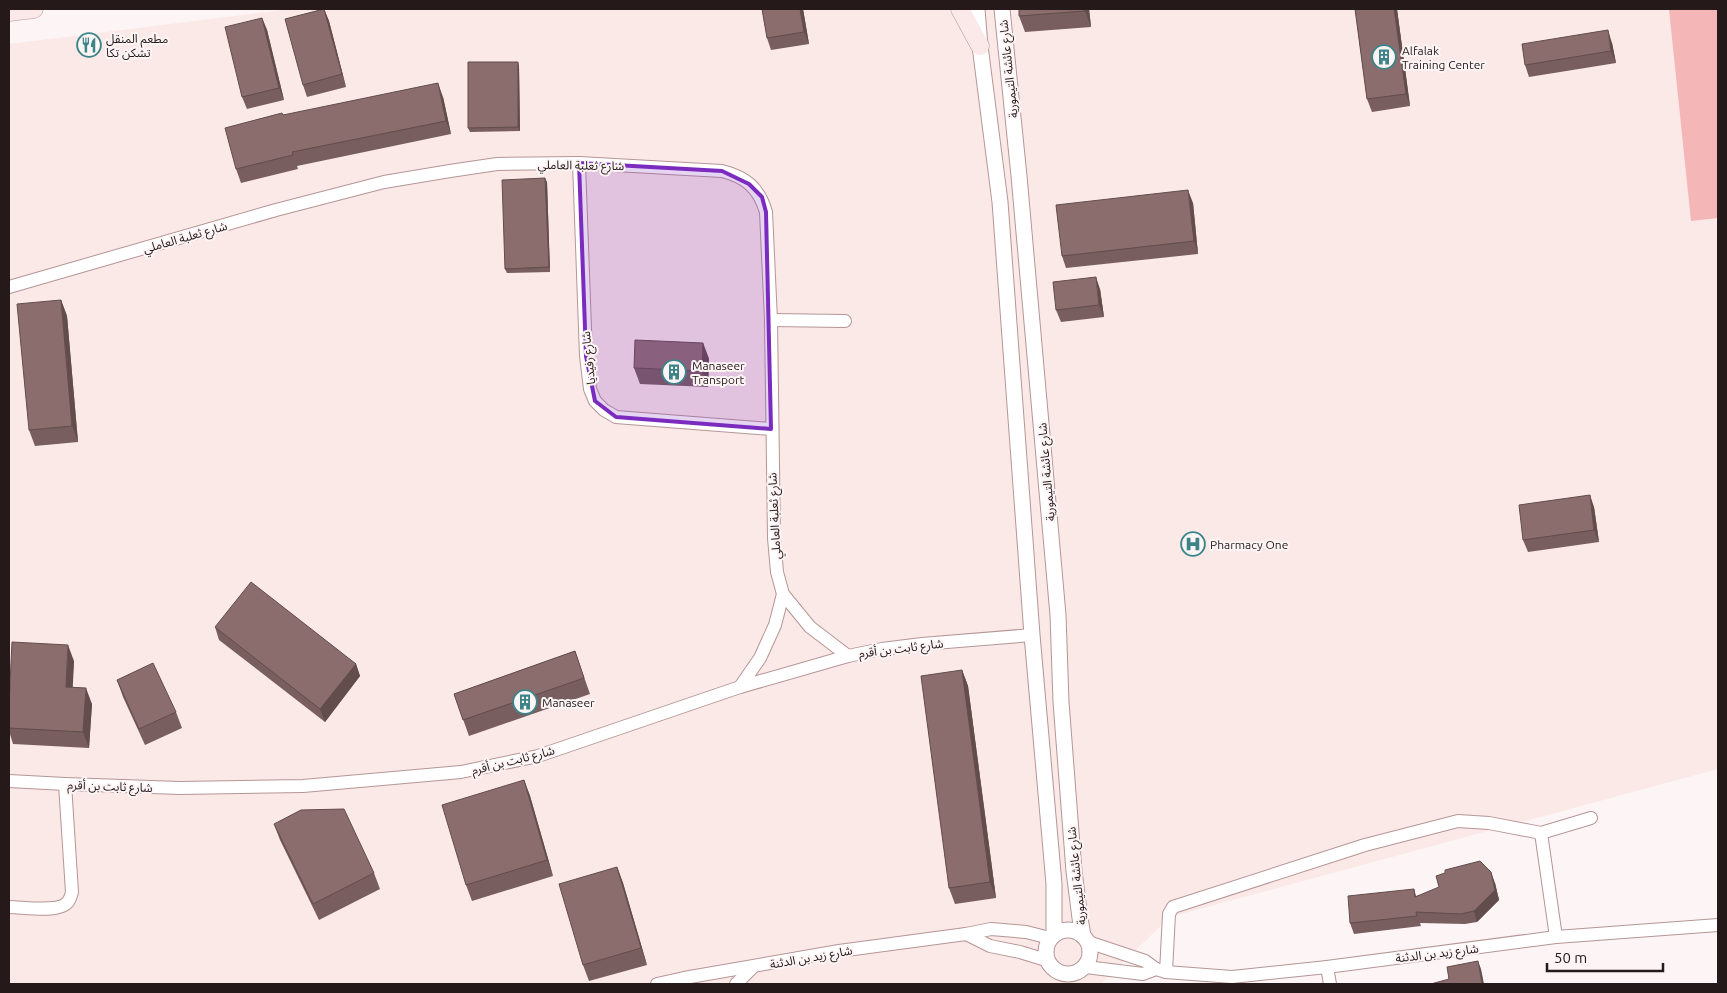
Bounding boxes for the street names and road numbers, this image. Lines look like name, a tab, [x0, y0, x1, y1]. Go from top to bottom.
street label: شارع عائشة التيمورية	[996, 19, 1023, 119]
street label: شارع ثعلبة العاملي	[537, 158, 624, 176]
street label: شارع ثعلبة العاملي	[142, 219, 230, 259]
street label: شارع رفيديا	[579, 330, 600, 385]
street label: شارع عائشة التيمورية	[1035, 422, 1060, 522]
street label: شارع ثعلبة العاملي	[765, 472, 787, 560]
street label: شارع ثابت بن أقرم	[858, 636, 944, 663]
street label: شارع ثابت بن أقرم	[470, 743, 557, 780]
street label: شارع ثابت بن أقرم	[67, 778, 153, 797]
street label: شارع عائشة التيمورية	[1064, 826, 1091, 926]
street label: شارع زيد بن الدثنة	[1395, 941, 1480, 968]
street label: شارع زيد بن الدثنة	[769, 943, 854, 974]

